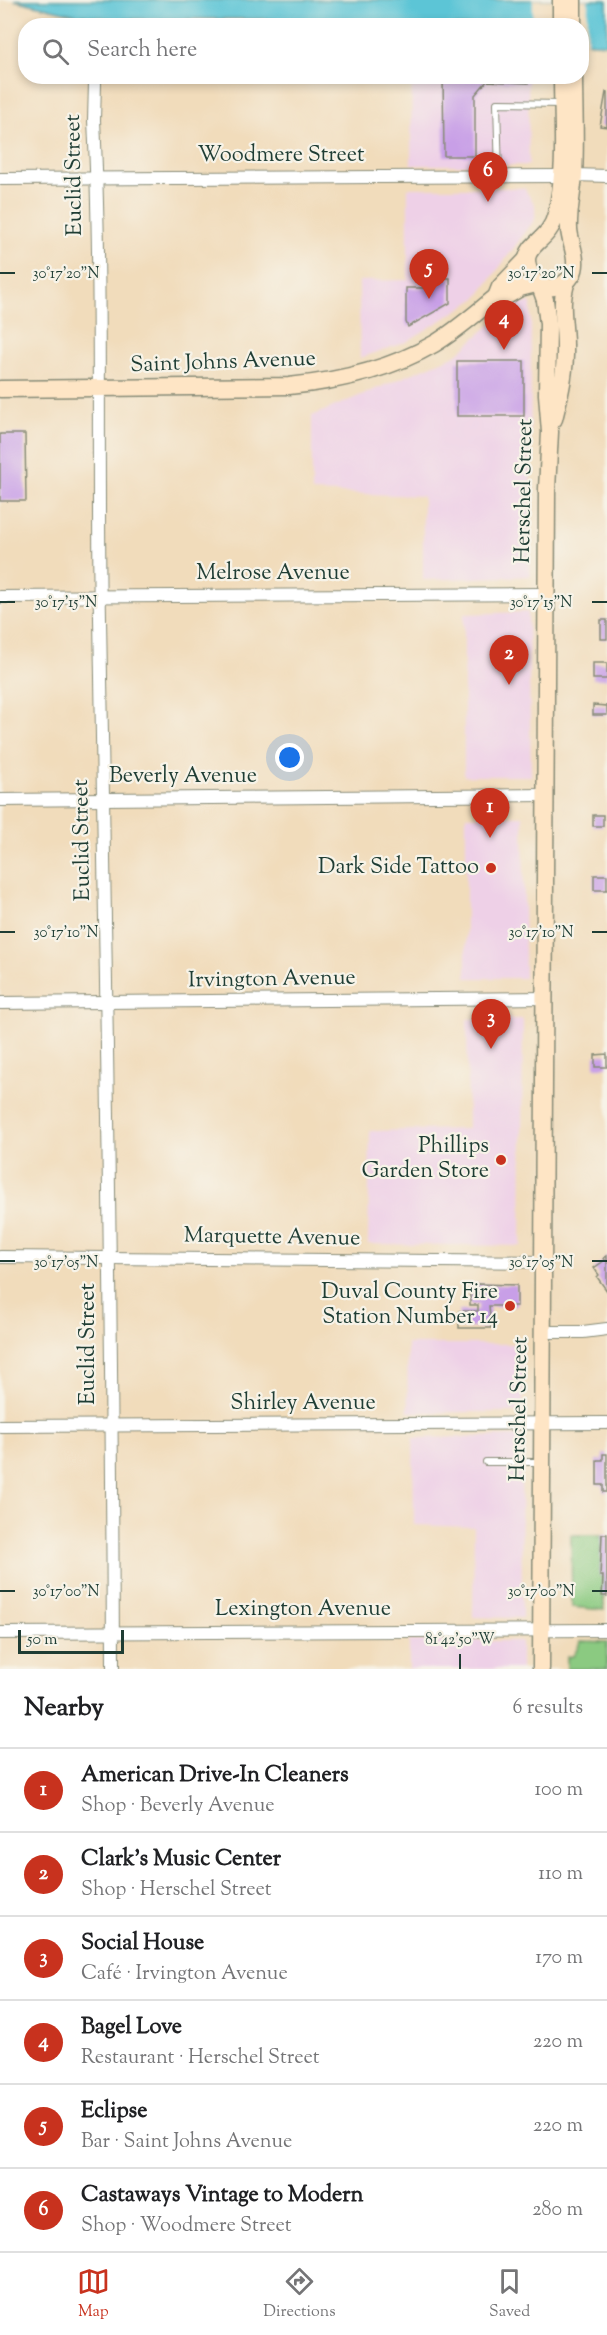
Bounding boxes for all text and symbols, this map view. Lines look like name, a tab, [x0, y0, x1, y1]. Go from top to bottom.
search box	[18, 18, 589, 84]
icon: search	[39, 35, 72, 68]
text: Search here	[87, 35, 197, 67]
street label: Euclid Street	[58, 113, 92, 236]
street label: Woodmere Street	[197, 140, 365, 172]
pin: 6	[468, 152, 508, 202]
pin: 5	[410, 250, 448, 299]
text: 30°17'20"N	[33, 264, 99, 285]
text: 30°17'20"N	[508, 264, 574, 285]
pin: 4	[484, 300, 524, 350]
street label: Saint Johns Avenue	[130, 344, 316, 382]
street label: Herschel Street	[508, 418, 542, 564]
street label: Melrose Avenue	[196, 558, 350, 590]
text: 30°17'15"N	[35, 593, 97, 614]
text: 30°17'15"N	[510, 593, 572, 614]
pin: 2	[490, 636, 528, 685]
your location	[275, 743, 304, 772]
street label: Beverly Avenue	[109, 761, 257, 793]
street label: Euclid Street	[66, 778, 100, 901]
pin: 1	[470, 788, 510, 838]
place label: Dark Side Tattoo	[318, 852, 479, 884]
marker: Dark Side Tattoo	[484, 861, 498, 875]
text: 30°17'10"N	[34, 923, 98, 944]
text: 30°17'10"N	[509, 923, 573, 944]
street label: Irvington Avenue	[188, 963, 356, 997]
pin: 3	[472, 1000, 510, 1049]
place label: Phillips Garden Store	[362, 1131, 489, 1188]
marker: Phillips Garden Store	[494, 1153, 508, 1167]
street label: Marquette Avenue	[183, 1220, 361, 1256]
text: 30°17'05"N	[34, 1253, 98, 1274]
text: 30°17'05"N	[509, 1253, 573, 1274]
place label: Duval County Fire Station Number 14	[321, 1277, 498, 1334]
street label: Euclid Street	[73, 1283, 105, 1405]
marker: Duval County Fire Station Number 14	[503, 1299, 517, 1313]
street label: Herschel Street	[503, 1336, 537, 1482]
street label: Shirley Avenue	[230, 1388, 376, 1420]
text: 30°17'00"N	[33, 1582, 100, 1603]
text: 30°17'00"N	[508, 1582, 575, 1603]
street label: Lexington Avenue	[215, 1594, 391, 1626]
scale bar	[18, 1627, 124, 1654]
text: 50 m	[27, 1629, 58, 1652]
text: 81°42'50"W	[425, 1630, 495, 1651]
text: Nearby	[24, 1690, 104, 1727]
text: 6 results	[513, 1694, 583, 1723]
text: American Drive-In Cleaners	[81, 1760, 349, 1792]
text: 1	[40, 1776, 47, 1805]
text: 100 m	[534, 1776, 583, 1805]
text: Shop · Beverly Avenue	[81, 1792, 275, 1821]
text: Clark's Music Center	[81, 1844, 281, 1876]
text: 2	[39, 1860, 48, 1889]
text: 110 m	[538, 1860, 583, 1889]
text: Shop · Herschel Street	[81, 1876, 272, 1905]
text: Social House	[81, 1928, 204, 1960]
text: 3	[39, 1944, 48, 1973]
text: 170 m	[535, 1944, 583, 1973]
text: Café · Irvington Avenue	[81, 1960, 288, 1989]
text: Bagel Love	[81, 2012, 182, 2044]
text: 4	[38, 2028, 49, 2057]
text: 220 m	[533, 2028, 583, 2057]
text: Restaurant · Herschel Street	[81, 2044, 320, 2073]
text: Eclipse	[81, 2096, 148, 2128]
text: 5	[40, 2112, 47, 2141]
text: 220 m	[533, 2112, 583, 2141]
text: Bar · Saint Johns Avenue	[81, 2128, 292, 2157]
text: Castaways Vintage to Modern	[81, 2180, 363, 2212]
text: 6	[39, 2196, 48, 2225]
text: 280 m	[532, 2196, 583, 2225]
text: Shop · Woodmere Street	[81, 2212, 292, 2241]
tab: Map	[77, 2265, 110, 2324]
tab: Directions	[263, 2265, 336, 2324]
tab: Saved	[489, 2265, 530, 2324]

